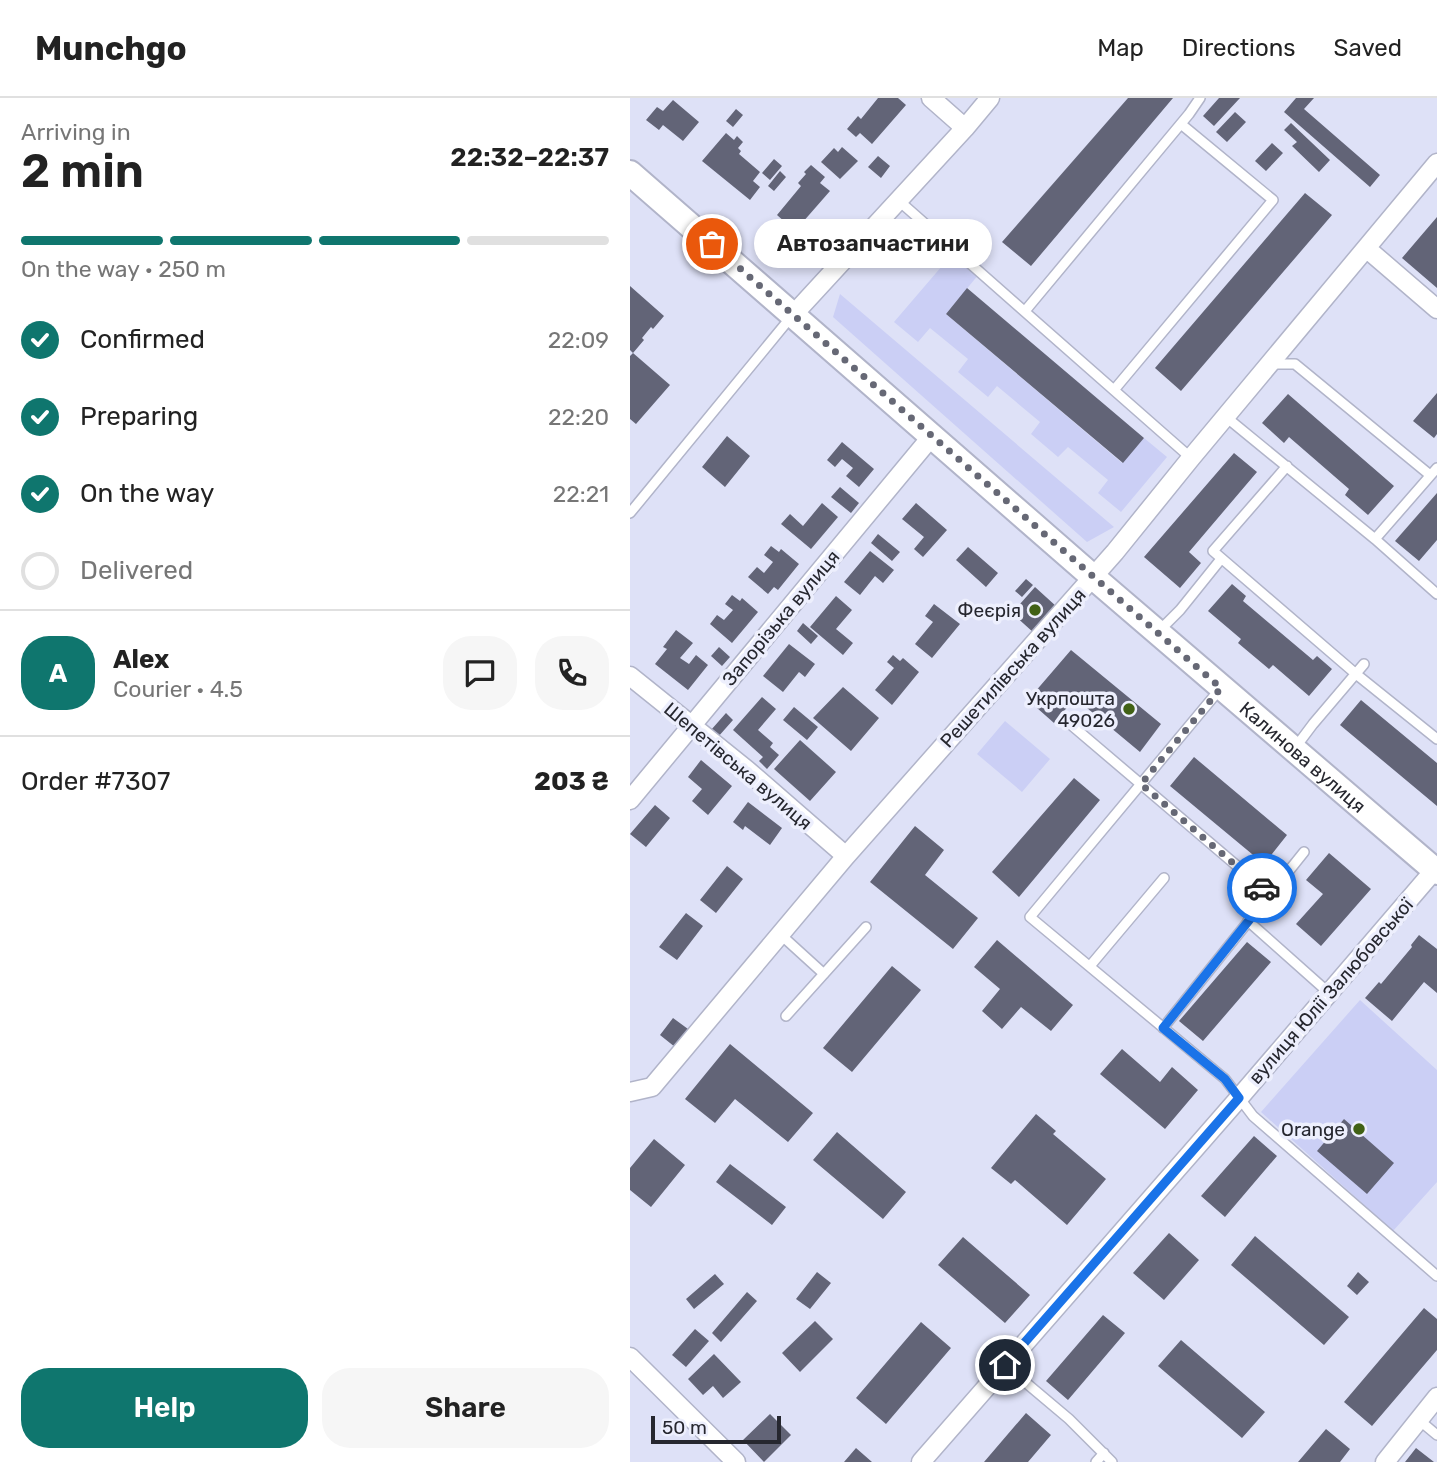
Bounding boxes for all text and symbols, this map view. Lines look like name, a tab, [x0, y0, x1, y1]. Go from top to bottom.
text: Munchgo	[35, 29, 187, 68]
text: Map	[1097, 34, 1144, 62]
text: Directions	[1182, 34, 1295, 62]
text: Saved	[1333, 34, 1402, 62]
text: Arriving in	[21, 118, 131, 146]
text: 22:32–22:37	[450, 142, 609, 173]
text: 2 min	[21, 144, 144, 199]
pin	[682, 214, 742, 274]
callout: Автозапчастини	[754, 220, 992, 268]
icon: bag	[693, 225, 731, 263]
text: Автозапчастини	[777, 229, 969, 257]
text: On the way · 250 m	[21, 255, 226, 283]
icon: check	[21, 321, 59, 359]
text: Confirmed	[80, 324, 205, 355]
text: 22:09	[548, 326, 609, 354]
icon: check	[21, 398, 59, 436]
text: Preparing	[80, 401, 198, 432]
text: 22:20	[548, 403, 609, 431]
icon: check	[21, 475, 59, 513]
text: On the way	[80, 478, 214, 509]
text: 22:21	[553, 480, 609, 508]
street label: Запорізька вулиця	[718, 545, 844, 691]
text: Delivered	[80, 555, 193, 586]
street label: Решетилівська вулиця	[935, 584, 1091, 752]
place label: Феєрія	[957, 599, 1021, 622]
marker: Феєрія	[1027, 602, 1043, 618]
button: chat	[443, 636, 517, 710]
button: phone	[535, 636, 609, 710]
text: Alex	[113, 644, 169, 675]
text: A	[49, 658, 67, 689]
text: Courier · 4.5	[113, 675, 243, 703]
place label: Укрпошта 49026	[1026, 687, 1115, 732]
street label: Шепетівська вулиця	[659, 697, 817, 835]
street label: Калинова вулиця	[1235, 697, 1371, 817]
marker: Укрпошта 49026	[1121, 701, 1137, 717]
text: Order #7307	[21, 766, 170, 797]
text: 203 ₴	[534, 766, 609, 797]
courier	[1227, 853, 1297, 923]
icon: car	[1243, 869, 1281, 907]
street label: вулиця Юлії Залюбовської	[1244, 893, 1418, 1089]
place label: Orange	[1281, 1118, 1345, 1141]
marker: Orange	[1351, 1121, 1367, 1137]
pin	[975, 1335, 1035, 1395]
icon: home	[986, 1346, 1024, 1384]
button: Help	[21, 1368, 308, 1448]
button: Share	[322, 1368, 609, 1448]
scale bar	[651, 1413, 780, 1445]
text: 50 m	[662, 1416, 707, 1439]

